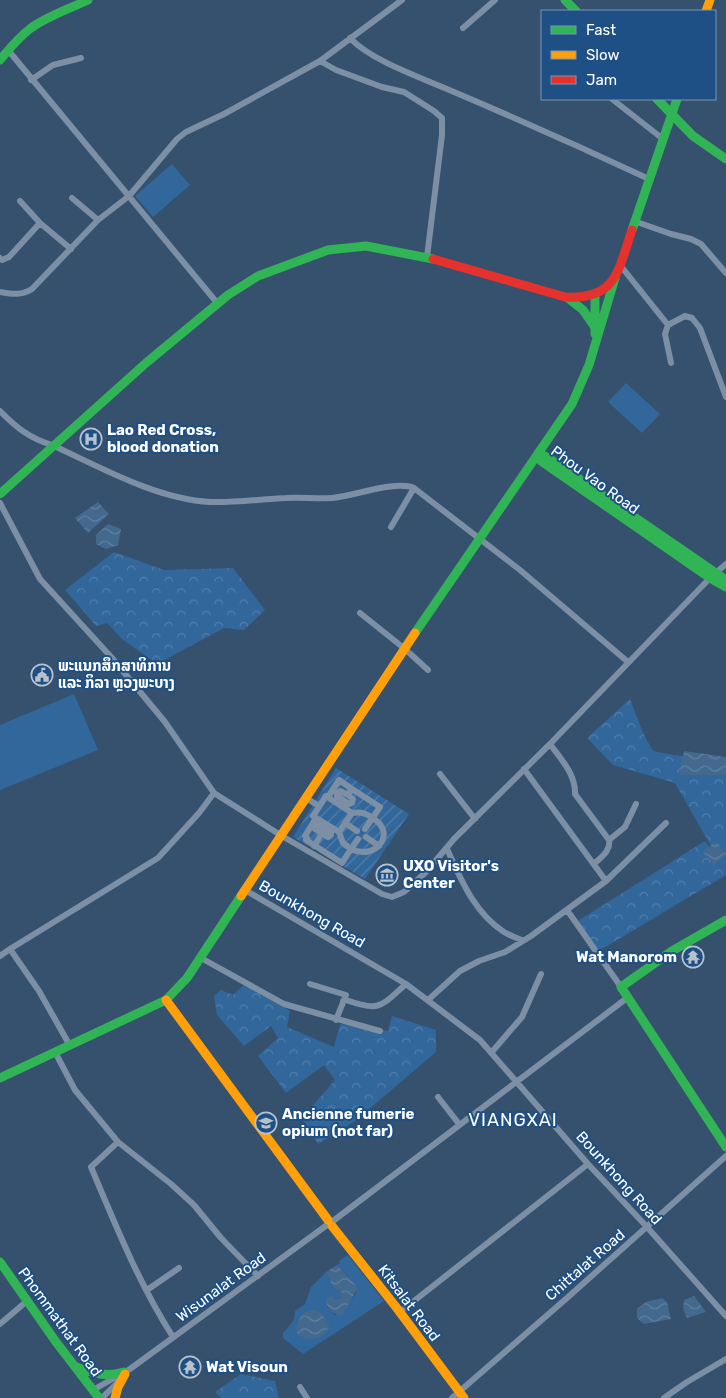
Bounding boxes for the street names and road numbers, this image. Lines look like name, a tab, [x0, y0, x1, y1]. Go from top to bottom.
street label: Phou Vao Road	[547, 442, 643, 518]
street label: Bounkhong Road	[256, 876, 368, 952]
street label: Bounkhong Road	[572, 1128, 666, 1228]
street label: Chittalat Road	[541, 1225, 629, 1305]
street label: Wisunalat Road	[173, 1248, 269, 1326]
street label: Kitsalat Road	[374, 1261, 444, 1345]
street label: Phommathat Road	[14, 1264, 106, 1380]

